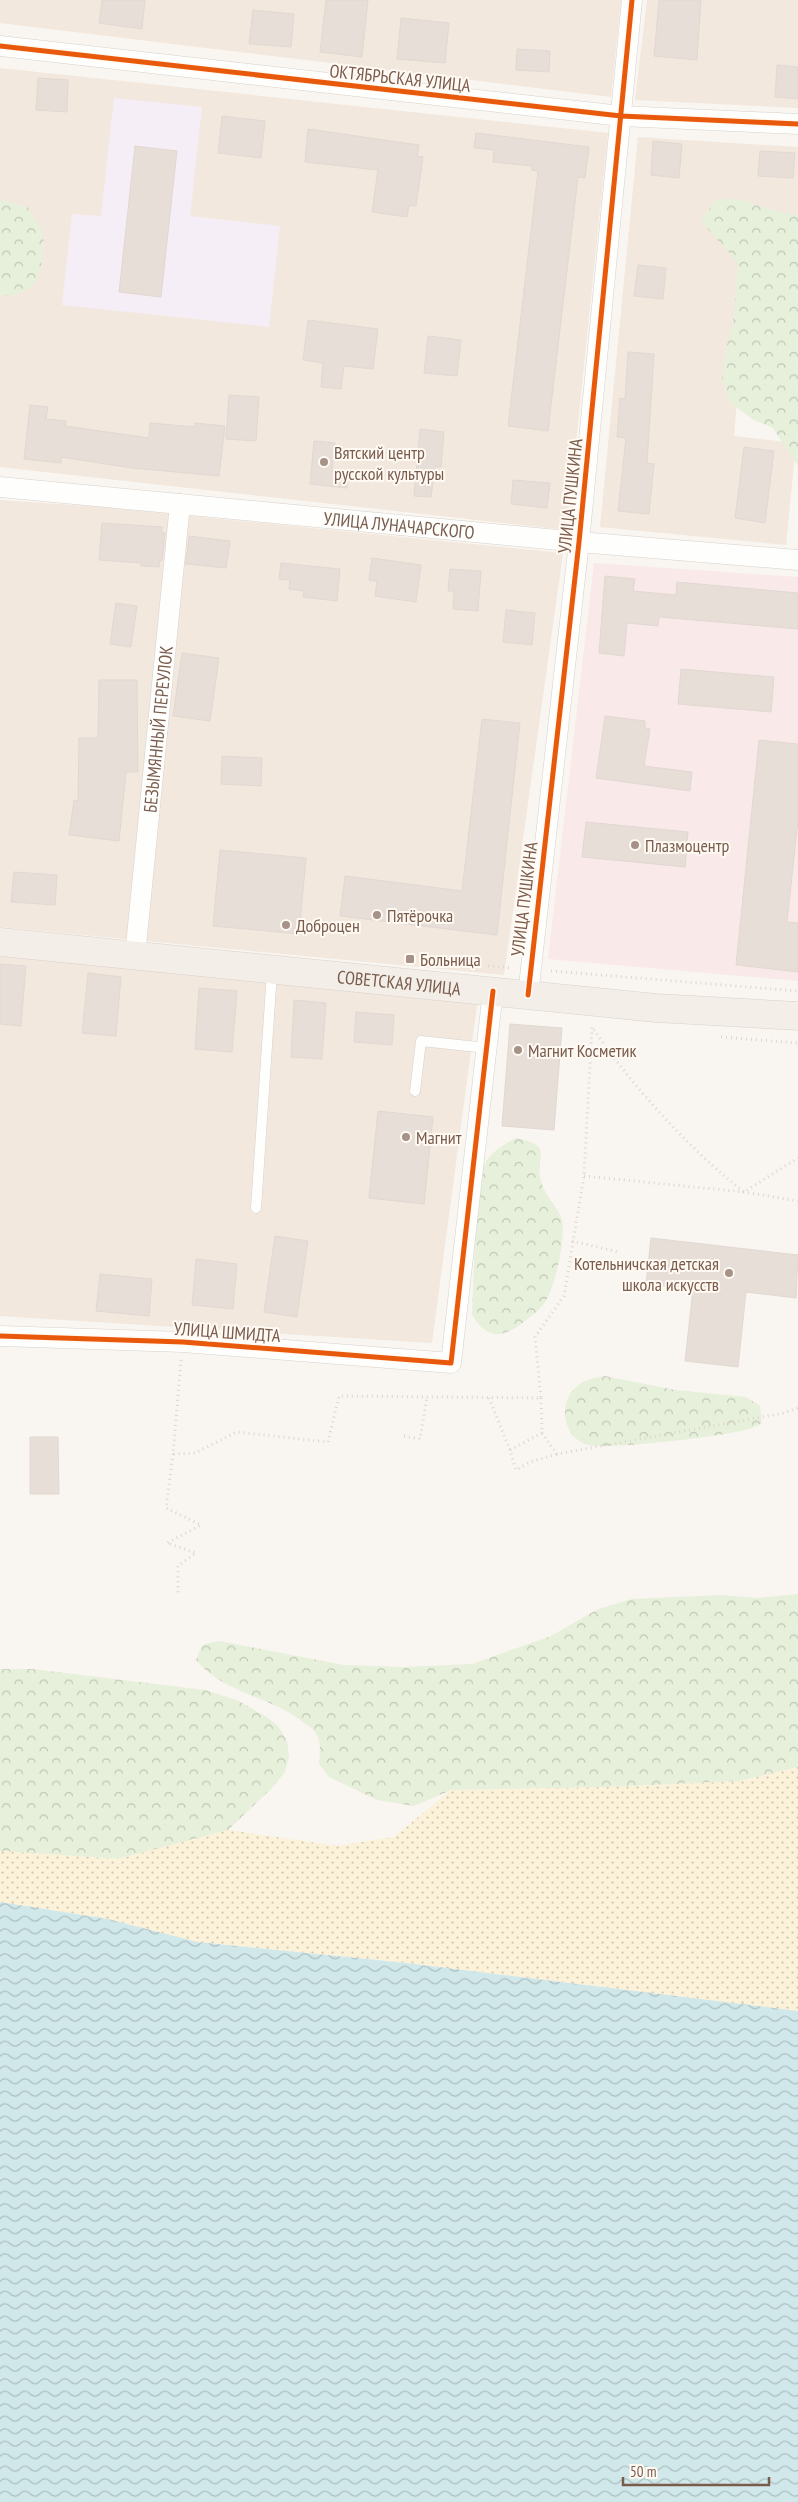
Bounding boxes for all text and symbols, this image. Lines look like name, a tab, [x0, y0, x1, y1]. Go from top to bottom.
street label: ОКТЯБРЬСКАЯ УЛИЦА	[329, 59, 472, 97]
street label: УЛИЦА ПУШКИНА	[553, 437, 588, 555]
place label: Вятский центр русской культуры	[334, 441, 444, 485]
marker: Вятский центр русской культуры	[318, 456, 330, 468]
street label: УЛИЦА ЛУНАЧАРСКОГО	[323, 506, 476, 544]
street label: БЕЗЫМЯННЫЙ ПЕРЕУЛОК	[138, 645, 177, 814]
place label: Плазмоцентр	[645, 834, 729, 857]
marker: Плазмоцентр	[629, 839, 641, 851]
street label: УЛИЦА ПУШКИНА	[506, 840, 543, 958]
place label: Пятёрочка	[387, 904, 453, 927]
marker: Пятёрочка	[371, 909, 383, 921]
place label: Доброцен	[296, 914, 360, 937]
marker: Доброцен	[280, 919, 292, 931]
place label: Больница	[420, 948, 481, 971]
marker: Больница	[404, 953, 416, 965]
street label: СОВЕТСКАЯ УЛИЦА	[336, 964, 462, 1000]
place label: Магнит Косметик	[528, 1039, 637, 1062]
marker: Магнит Косметик	[512, 1044, 524, 1056]
place label: Магнит	[416, 1126, 462, 1149]
marker: Магнит	[400, 1131, 412, 1143]
place label: Котельничская детская школа искусств	[574, 1252, 719, 1296]
marker: Котельничская детская школа искусств	[723, 1267, 735, 1279]
street label: УЛИЦА ШМИДТА	[173, 1317, 282, 1347]
scale bar	[623, 2454, 769, 2486]
text: 50 m	[630, 2462, 656, 2481]

